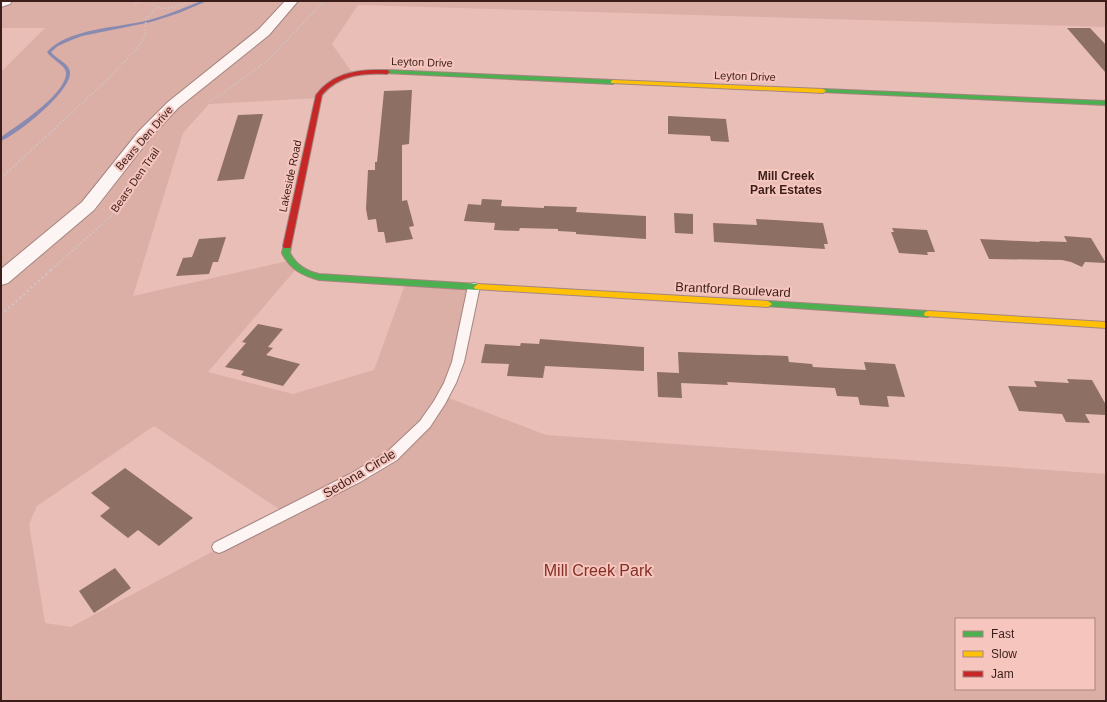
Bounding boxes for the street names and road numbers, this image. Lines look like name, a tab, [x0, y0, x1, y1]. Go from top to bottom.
street label: Leyton Drive	[391, 55, 453, 69]
street label: Leyton Drive	[714, 69, 776, 83]
street label: Bears Den Drive	[113, 104, 175, 172]
street label: Lakeside Road	[277, 139, 303, 213]
street label: Bears Den Trail	[108, 146, 162, 214]
street label: Brantford Boulevard	[675, 279, 791, 300]
street label: Sedona Circle	[320, 446, 398, 501]

